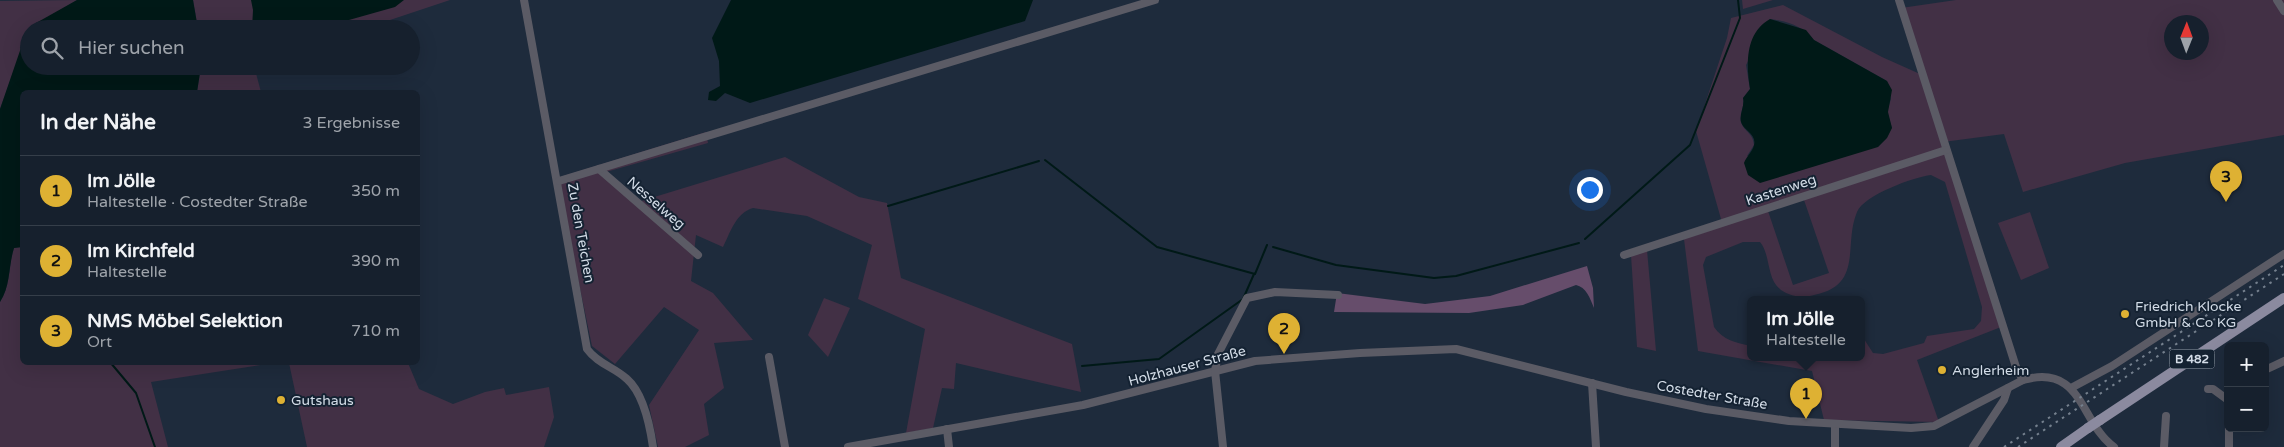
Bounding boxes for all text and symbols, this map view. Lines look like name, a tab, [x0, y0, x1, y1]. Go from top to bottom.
north arrow	[2164, 15, 2209, 60]
search box	[20, 20, 420, 75]
icon: search	[38, 34, 66, 62]
text: Hier suchen	[78, 37, 185, 59]
text: In der Nähe	[40, 110, 156, 135]
text: 3 Ergebnisse	[302, 113, 400, 133]
pin: 3	[2210, 161, 2242, 202]
text: Im Jölle	[87, 170, 155, 192]
street label: Kastenweg	[1744, 171, 1818, 209]
street label: Nesselweg	[623, 173, 689, 233]
your location	[1577, 177, 1603, 203]
text: 1	[51, 181, 61, 201]
text: 350 m	[351, 181, 400, 201]
street label: Zu den Teichen	[564, 182, 598, 284]
text: Haltestelle · Costedter Straße	[87, 192, 308, 212]
text: Im Kirchfeld	[87, 240, 195, 262]
text: 2	[51, 251, 61, 271]
text: 390 m	[351, 251, 400, 271]
text: Haltestelle	[87, 262, 167, 282]
popup	[1747, 296, 1865, 361]
place label: Friedrich Klocke GmbH & Co KG	[2135, 298, 2242, 331]
text: Im Jölle	[1766, 308, 1834, 330]
marker: Friedrich Klocke GmbH & Co KG	[2119, 308, 2131, 320]
text: NMS Möbel Selektion	[87, 310, 283, 332]
pin: 2	[1268, 313, 1300, 354]
text: 3	[51, 321, 61, 341]
text: 710 m	[351, 321, 400, 341]
text: Haltestelle	[1766, 330, 1846, 350]
text: Ort	[87, 332, 112, 352]
street label: Holzhauser Straße	[1126, 342, 1248, 390]
map controls	[2224, 342, 2269, 432]
button: +	[2224, 342, 2269, 387]
road number: B 482	[2170, 349, 2214, 368]
place label: Anglerheim	[1952, 362, 2029, 379]
marker: Anglerheim	[1936, 364, 1948, 376]
street label: Costedter Straße	[1655, 377, 1769, 413]
pin: 1	[1790, 378, 1822, 419]
button: −	[2224, 387, 2269, 432]
place label: Gutshaus	[291, 392, 354, 409]
marker: Gutshaus	[275, 394, 287, 406]

